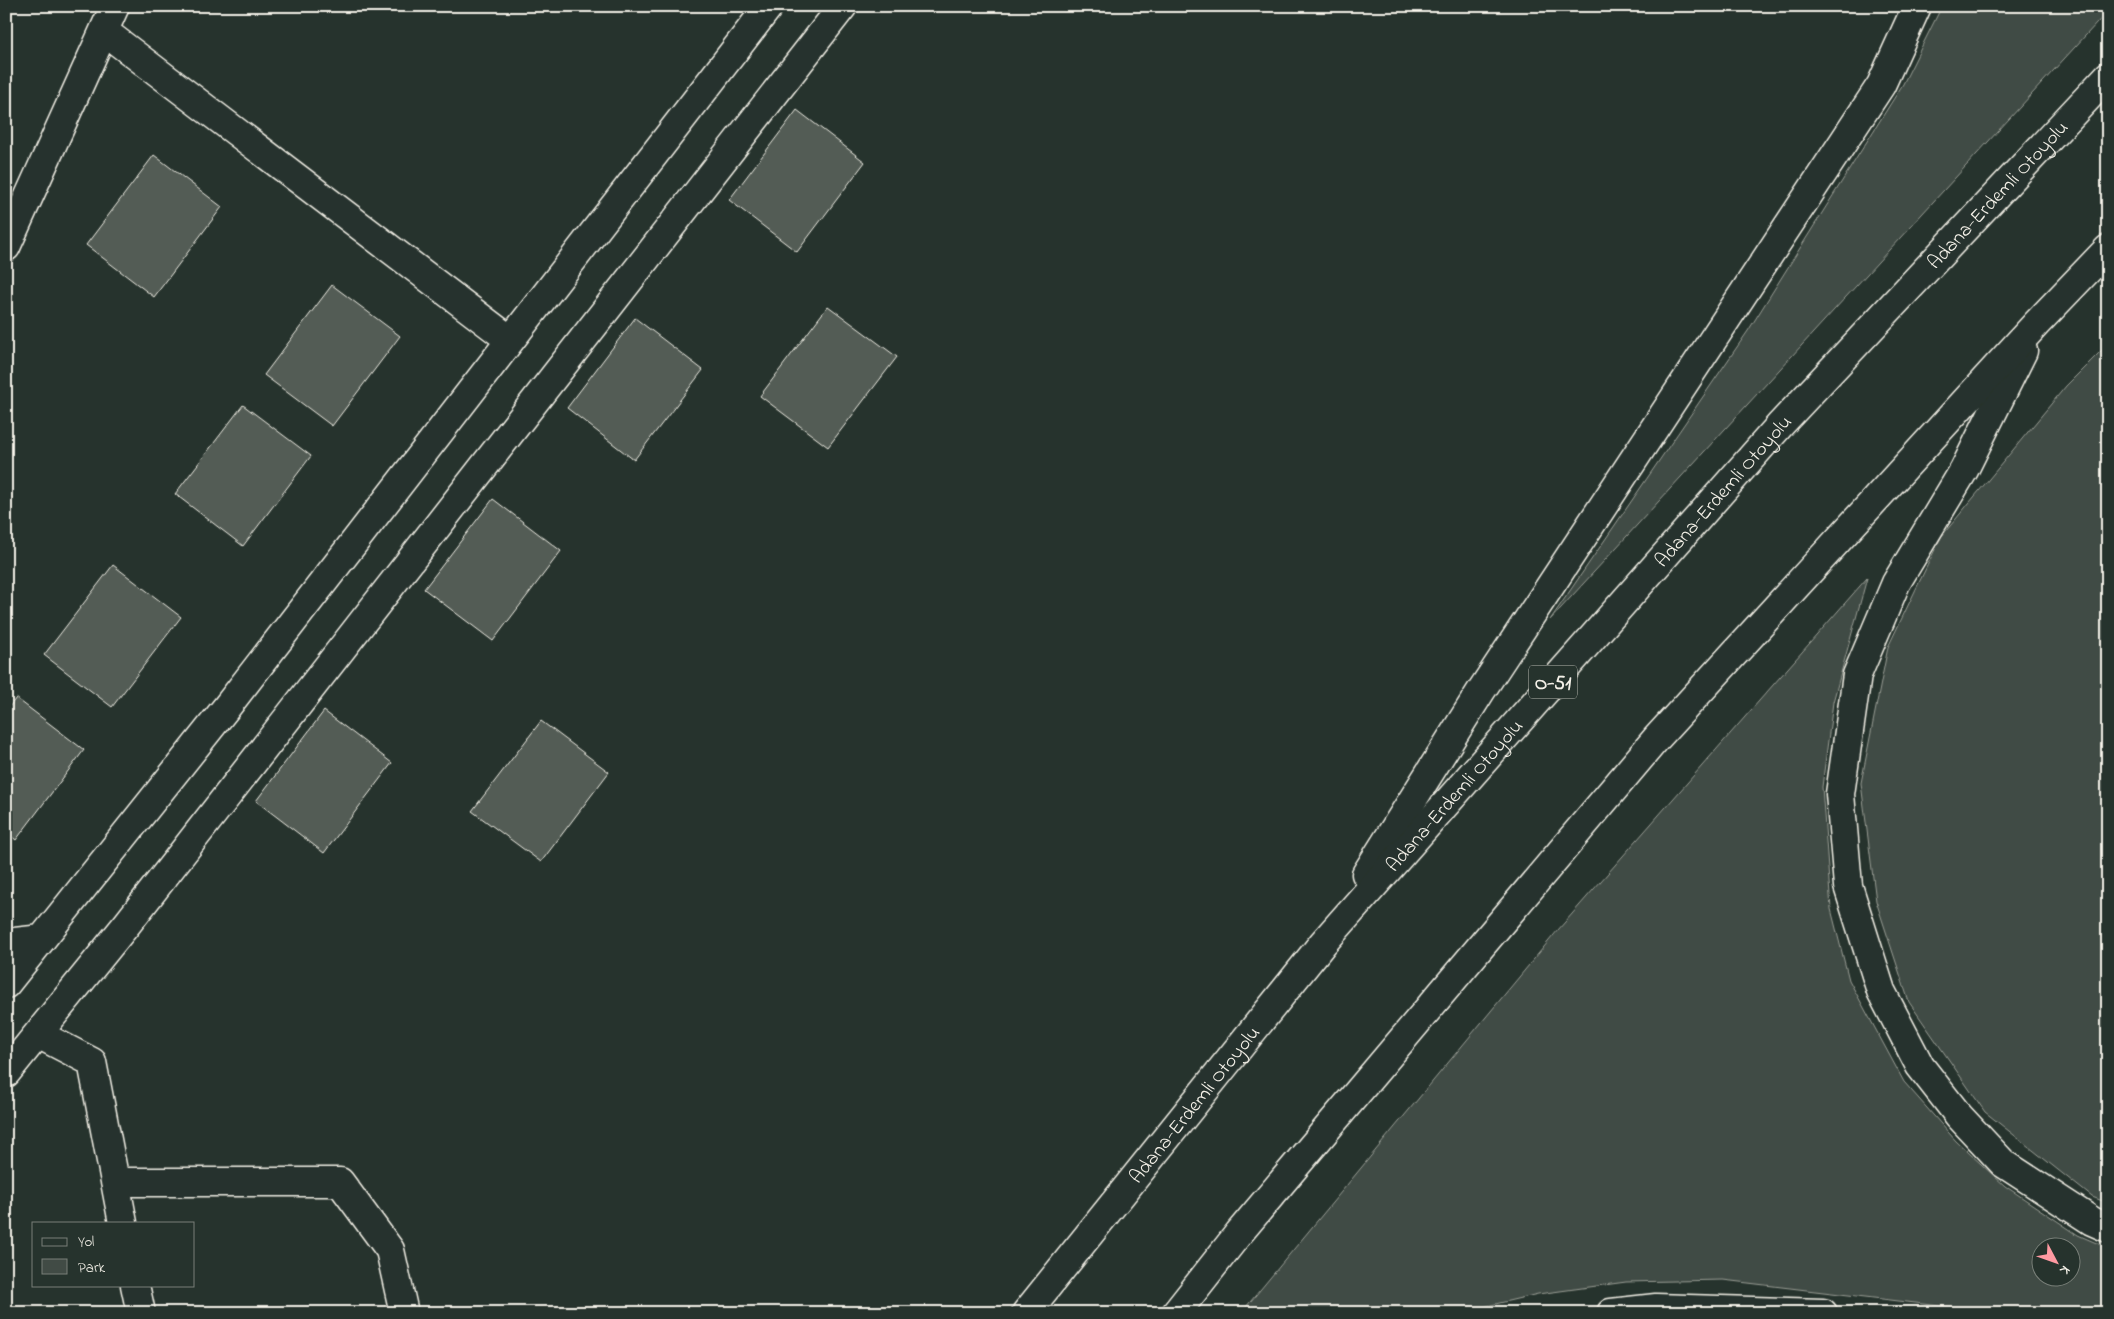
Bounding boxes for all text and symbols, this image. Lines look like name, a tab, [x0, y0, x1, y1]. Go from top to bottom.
street label: Adana-Erdemli Otoyolu	[1921, 115, 2076, 277]
street label: Adana-Erdemli Otoyolu	[1649, 409, 1800, 575]
road number: O-51	[1529, 666, 1577, 699]
street label: Adana-Erdemli Otoyolu	[1380, 714, 1531, 879]
street label: Adana-Erdemli Otoyolu	[1123, 1020, 1268, 1191]
legend	[32, 1222, 195, 1286]
text: Yol	[78, 1231, 94, 1253]
north arrow	[2032, 1236, 2082, 1286]
text: Park	[78, 1257, 106, 1279]
text: K	[2054, 1260, 2075, 1280]

